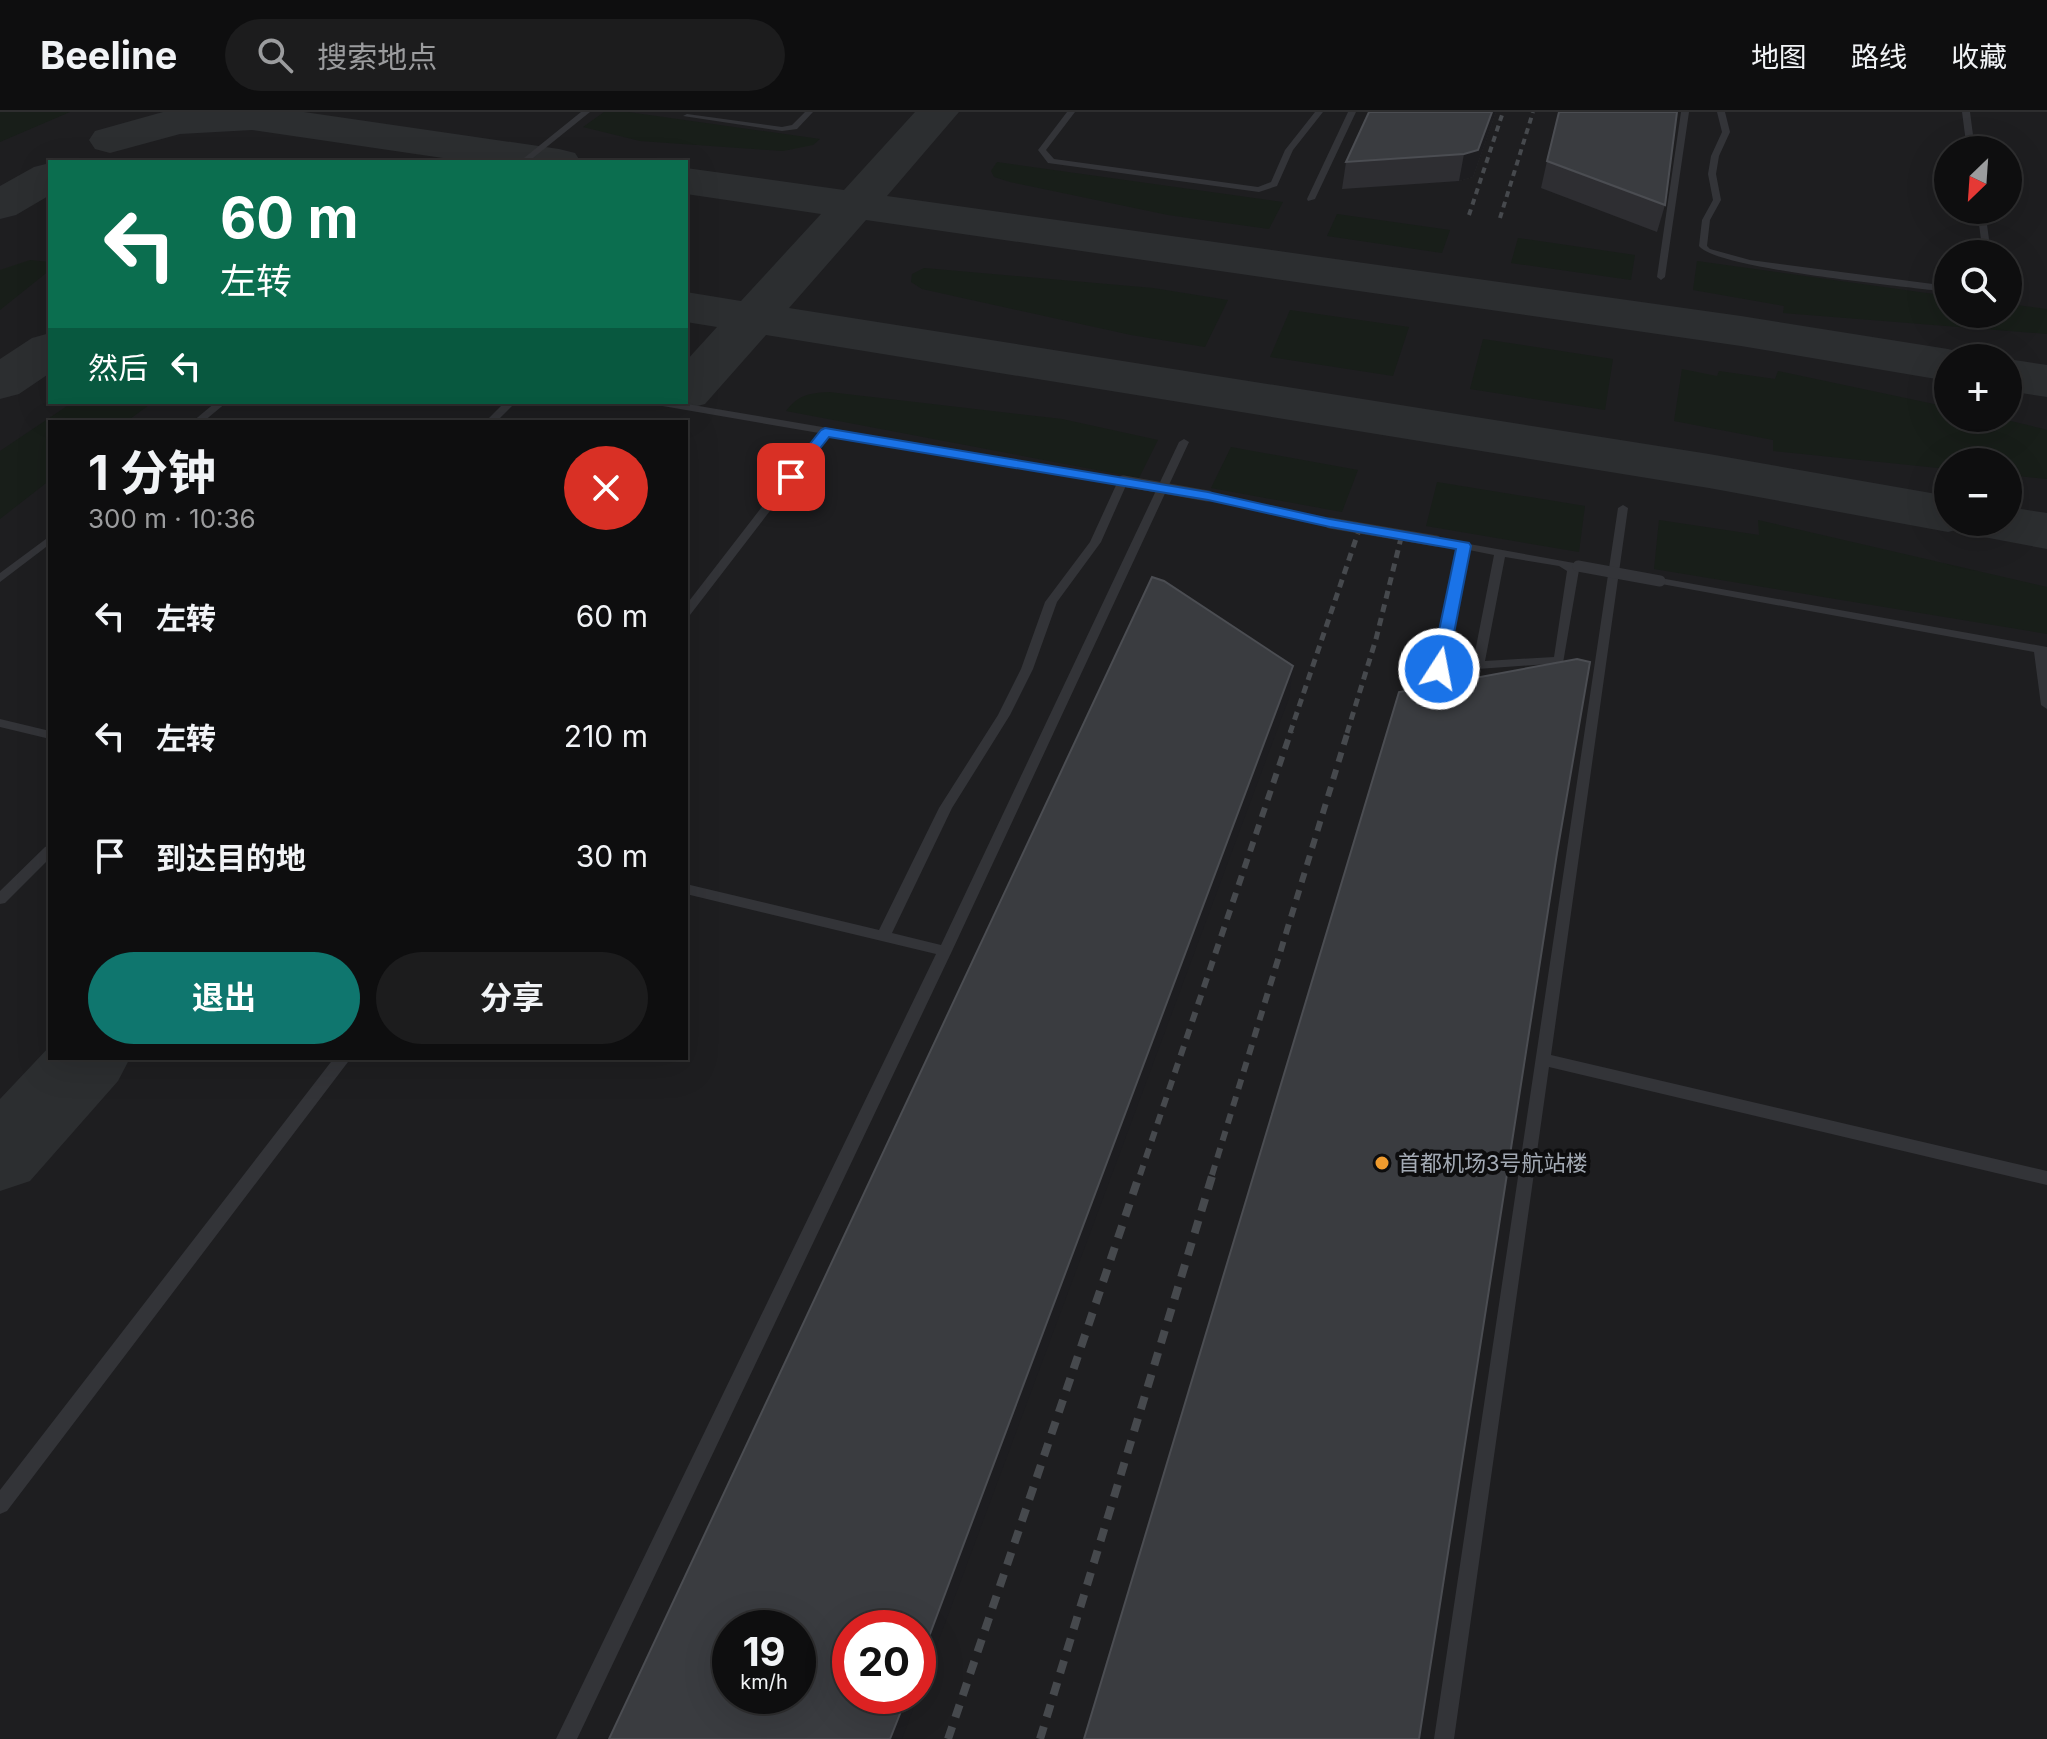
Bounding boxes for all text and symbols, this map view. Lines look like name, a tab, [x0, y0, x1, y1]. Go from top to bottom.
search box	[225, 19, 785, 91]
text: Beeline	[40, 32, 177, 78]
icon: search	[253, 33, 297, 77]
text: 搜索地点	[317, 39, 437, 75]
text: 地图	[1751, 40, 1807, 74]
text: 路线	[1851, 40, 1907, 74]
text: 收藏	[1951, 40, 2007, 74]
north arrow	[1934, 136, 2022, 224]
map controls	[1934, 136, 2022, 536]
text: 60 m	[220, 184, 359, 252]
icon: left	[88, 192, 192, 296]
button: search	[1934, 240, 2022, 328]
text: 左转	[220, 259, 292, 303]
icon: left	[164, 344, 208, 388]
button: +	[1934, 344, 2022, 432]
text: 然后	[88, 350, 148, 386]
text: 1 分钟	[88, 443, 216, 502]
pin	[757, 443, 825, 511]
button: close	[564, 446, 648, 530]
button: −	[1934, 448, 2022, 536]
icon: arrive	[769, 455, 813, 499]
text: 300 m · 10:36	[88, 503, 256, 534]
icon: left	[88, 594, 132, 638]
text: 60 m	[576, 598, 648, 634]
text: 左转	[156, 600, 216, 636]
position arrow	[1397, 627, 1481, 711]
icon: left	[88, 714, 132, 758]
text: 210 m	[564, 718, 648, 754]
text: 左转	[156, 720, 216, 756]
icon: arrive	[88, 834, 132, 878]
text: 30 m	[576, 838, 648, 874]
text: 到达目的地	[156, 840, 306, 876]
button: 退出	[88, 952, 360, 1044]
button: 分享	[376, 952, 648, 1044]
place label: 首都机场3号航站楼	[1398, 1150, 1588, 1176]
marker: 首都机场3号航站楼	[1373, 1154, 1391, 1172]
speed limit sign: 20	[832, 1610, 936, 1714]
text: 19	[742, 1627, 786, 1676]
text: km/h	[740, 1670, 788, 1694]

